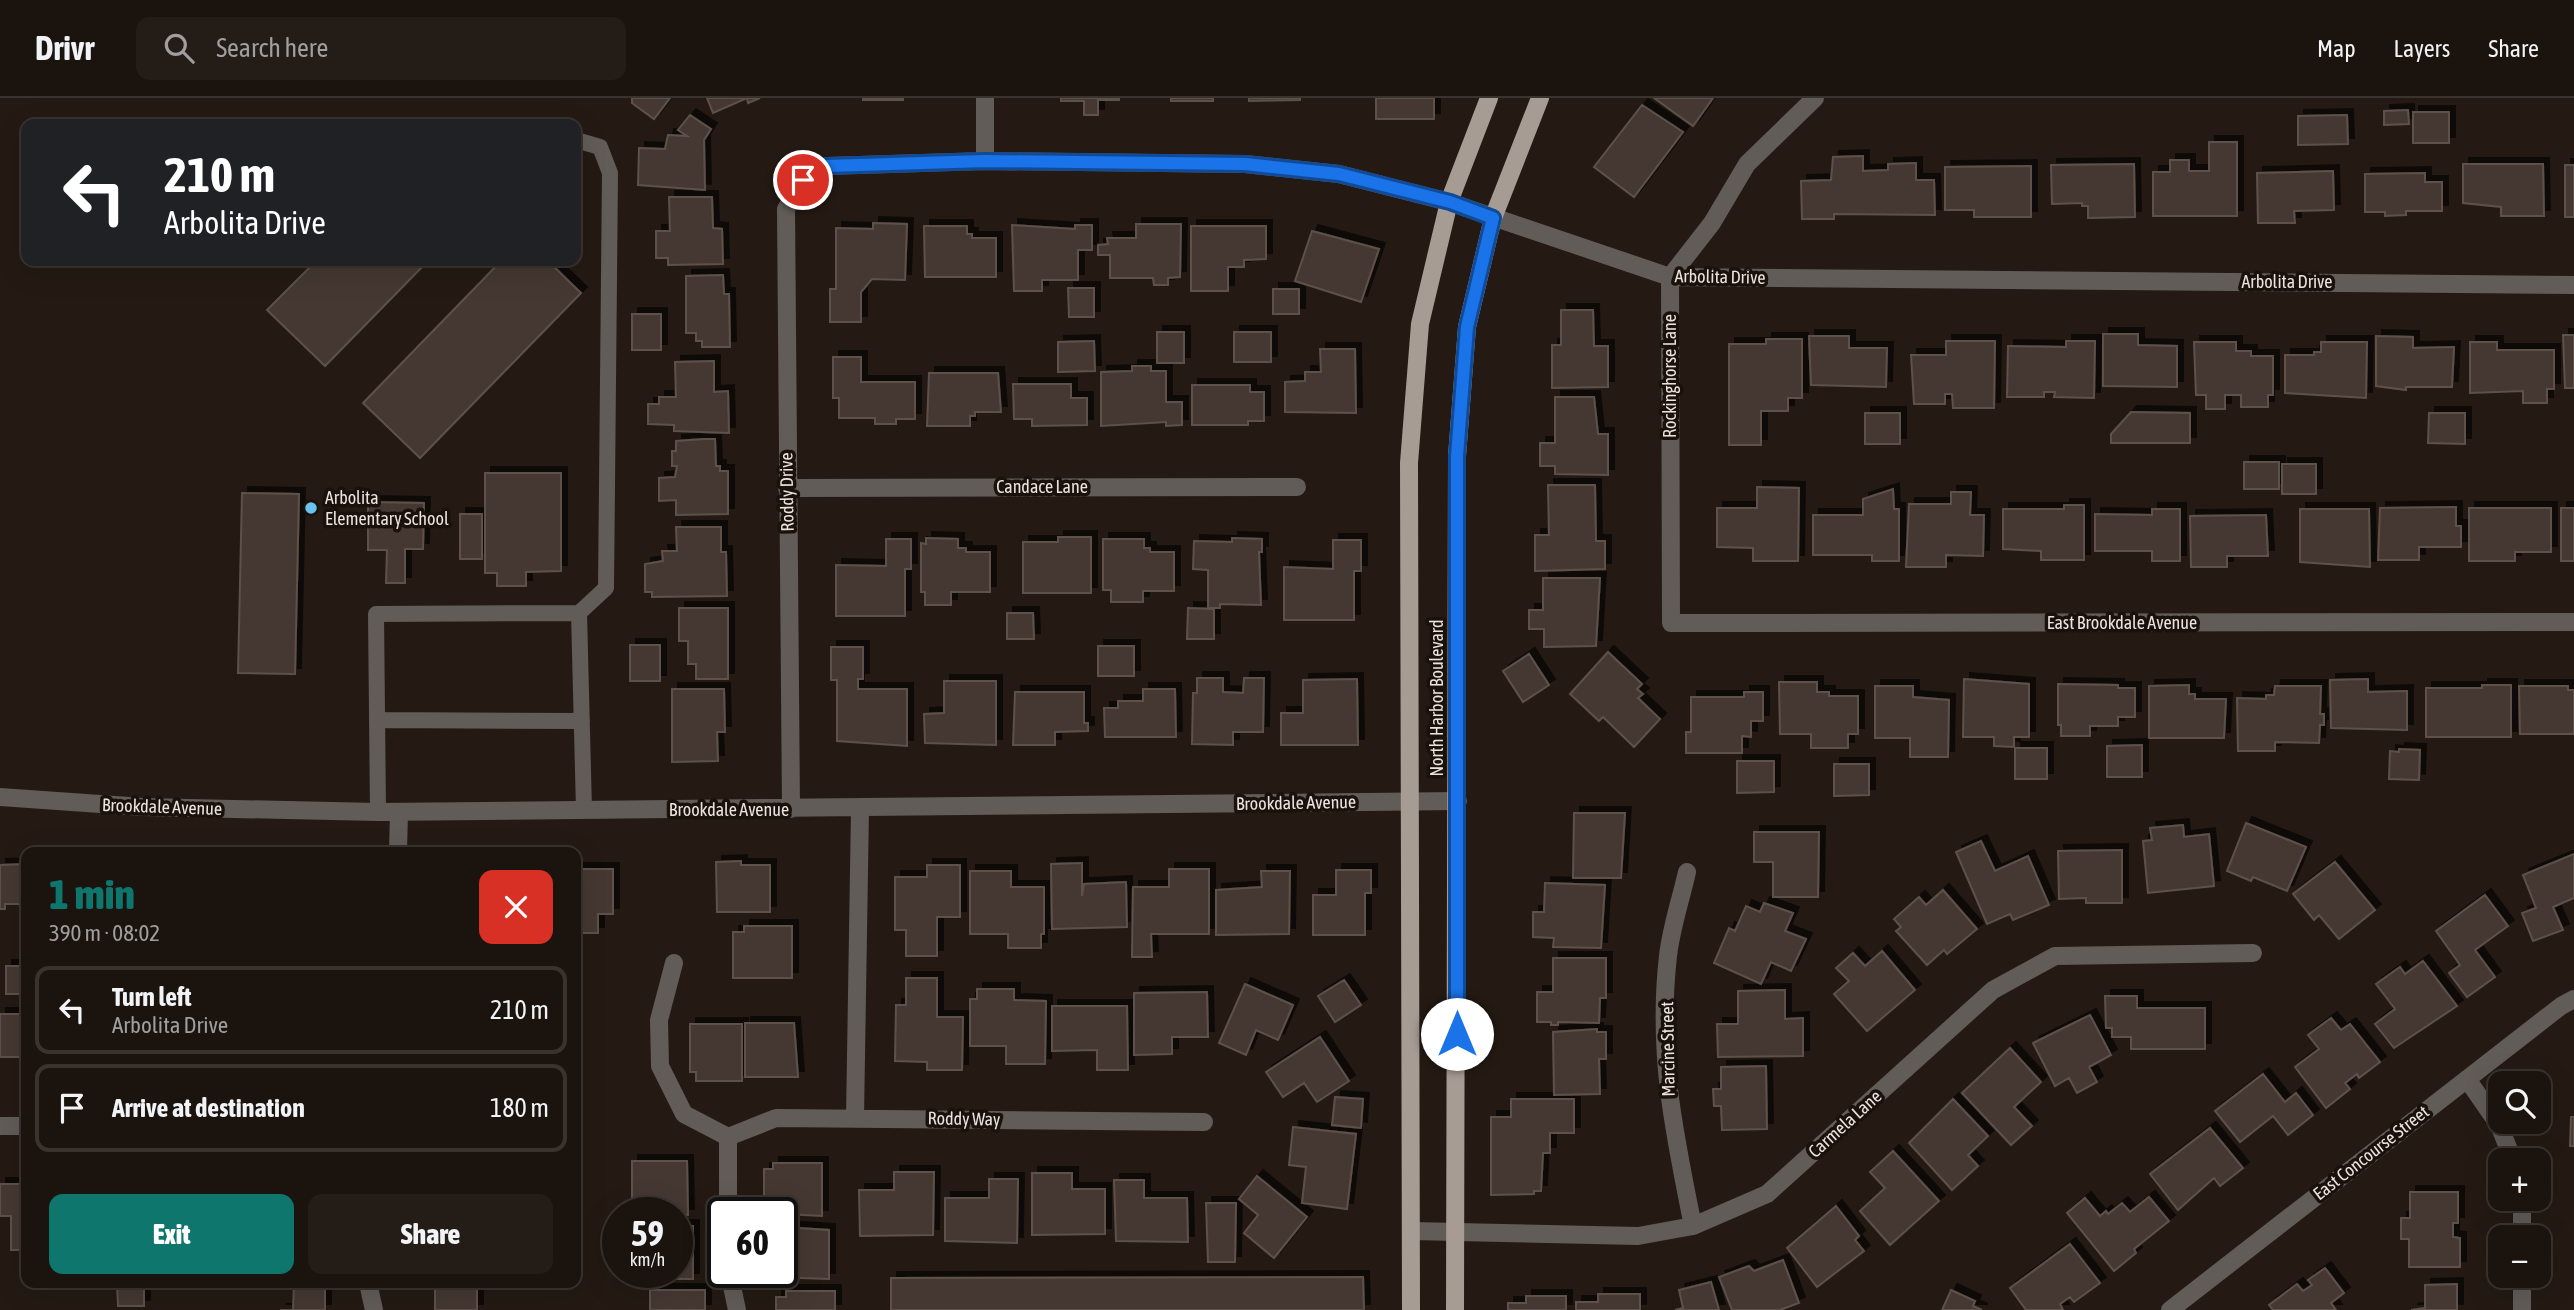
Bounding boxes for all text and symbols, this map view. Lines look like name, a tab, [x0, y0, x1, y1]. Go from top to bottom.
search box	[136, 17, 626, 80]
text: Drivr	[35, 29, 94, 67]
icon: search	[160, 29, 198, 67]
text: Search here	[216, 33, 328, 63]
text: Map	[2317, 35, 2356, 62]
text: Layers	[2394, 35, 2450, 62]
text: Share	[2488, 35, 2539, 62]
text: 210 m	[164, 146, 275, 202]
icon: left	[49, 147, 140, 238]
pin	[773, 150, 833, 210]
icon: arrive	[784, 161, 822, 199]
text: Arbolita Drive	[164, 204, 326, 241]
street label: Arbolita Drive	[1674, 265, 1766, 288]
street label: Arbolita Drive	[2242, 271, 2333, 292]
street label: Rockinghorse Lane	[1659, 314, 1680, 438]
street label: Roddy Drive	[775, 452, 798, 532]
street label: Candace Lane	[996, 476, 1088, 497]
place label: Arbolita Elementary School	[325, 487, 449, 529]
marker: Arbolita Elementary School	[303, 500, 319, 516]
street label: East Brookdale Avenue	[2047, 612, 2197, 633]
street label: North Harbor Boulevard	[1426, 619, 1447, 777]
street label: Brookdale Avenue	[1236, 791, 1356, 814]
street label: Brookdale Avenue	[102, 794, 222, 819]
street label: Brookdale Avenue	[669, 799, 789, 820]
text: 1 min	[49, 870, 135, 918]
button: close	[479, 870, 553, 944]
text: 390 m · 08:02	[49, 920, 160, 946]
text: Turn left	[112, 982, 192, 1012]
icon: left	[53, 991, 91, 1029]
text: 210 m	[490, 995, 549, 1025]
position arrow	[1420, 997, 1494, 1071]
street label: Marcine Street	[1656, 1001, 1679, 1097]
text: Arbolita Drive	[112, 1012, 228, 1038]
map controls	[2488, 1071, 2551, 1288]
button: search	[2488, 1071, 2551, 1134]
street label: Carmela Lane	[1804, 1085, 1885, 1162]
icon: arrive	[53, 1089, 91, 1127]
text: Arrive at destination	[112, 1093, 305, 1123]
text: 180 m	[490, 1093, 549, 1123]
street label: East Concourse Street	[2309, 1101, 2433, 1204]
street label: Roddy Way	[927, 1107, 1001, 1130]
button: +	[2488, 1148, 2551, 1211]
button: Exit	[49, 1194, 294, 1274]
button: Share	[308, 1194, 553, 1274]
speed limit sign: 60	[707, 1197, 798, 1288]
text: 59	[631, 1213, 664, 1253]
button: −	[2488, 1225, 2551, 1288]
text: km/h	[630, 1249, 665, 1270]

